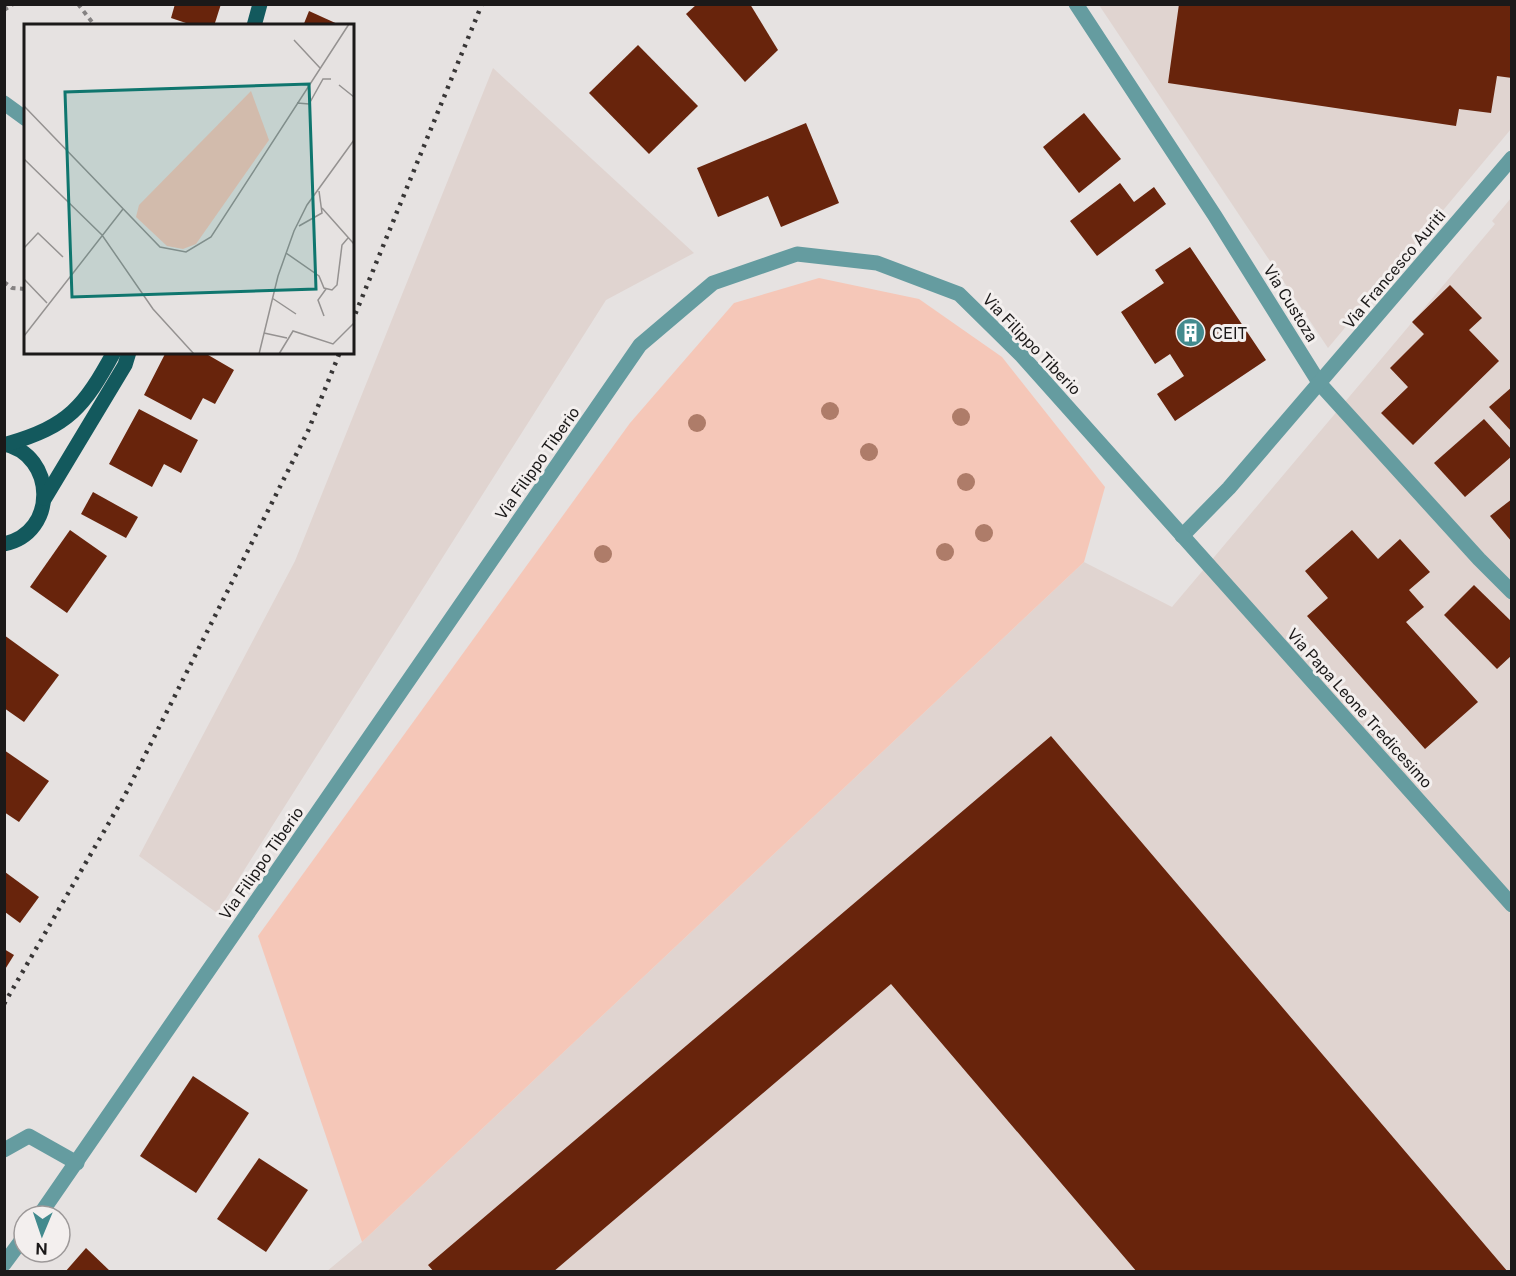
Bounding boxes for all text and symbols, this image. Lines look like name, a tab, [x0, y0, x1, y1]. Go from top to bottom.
inset map	[24, 24, 354, 354]
street label: Via Francesco Auriti	[1339, 206, 1450, 333]
street label: Via Custoza	[1259, 261, 1322, 345]
street label: Via Filippo Tiberio	[979, 290, 1085, 399]
building icon: CEIT	[1175, 317, 1207, 349]
place label: CEIT	[1212, 324, 1248, 343]
street label: Via Filippo Tiberio	[491, 403, 583, 523]
street label: Via Papa Leone Tredicesimo	[1283, 625, 1436, 792]
street label: Via Filippo Tiberio	[215, 803, 307, 923]
north arrow	[12, 1204, 72, 1264]
text: N	[35, 1239, 48, 1258]

